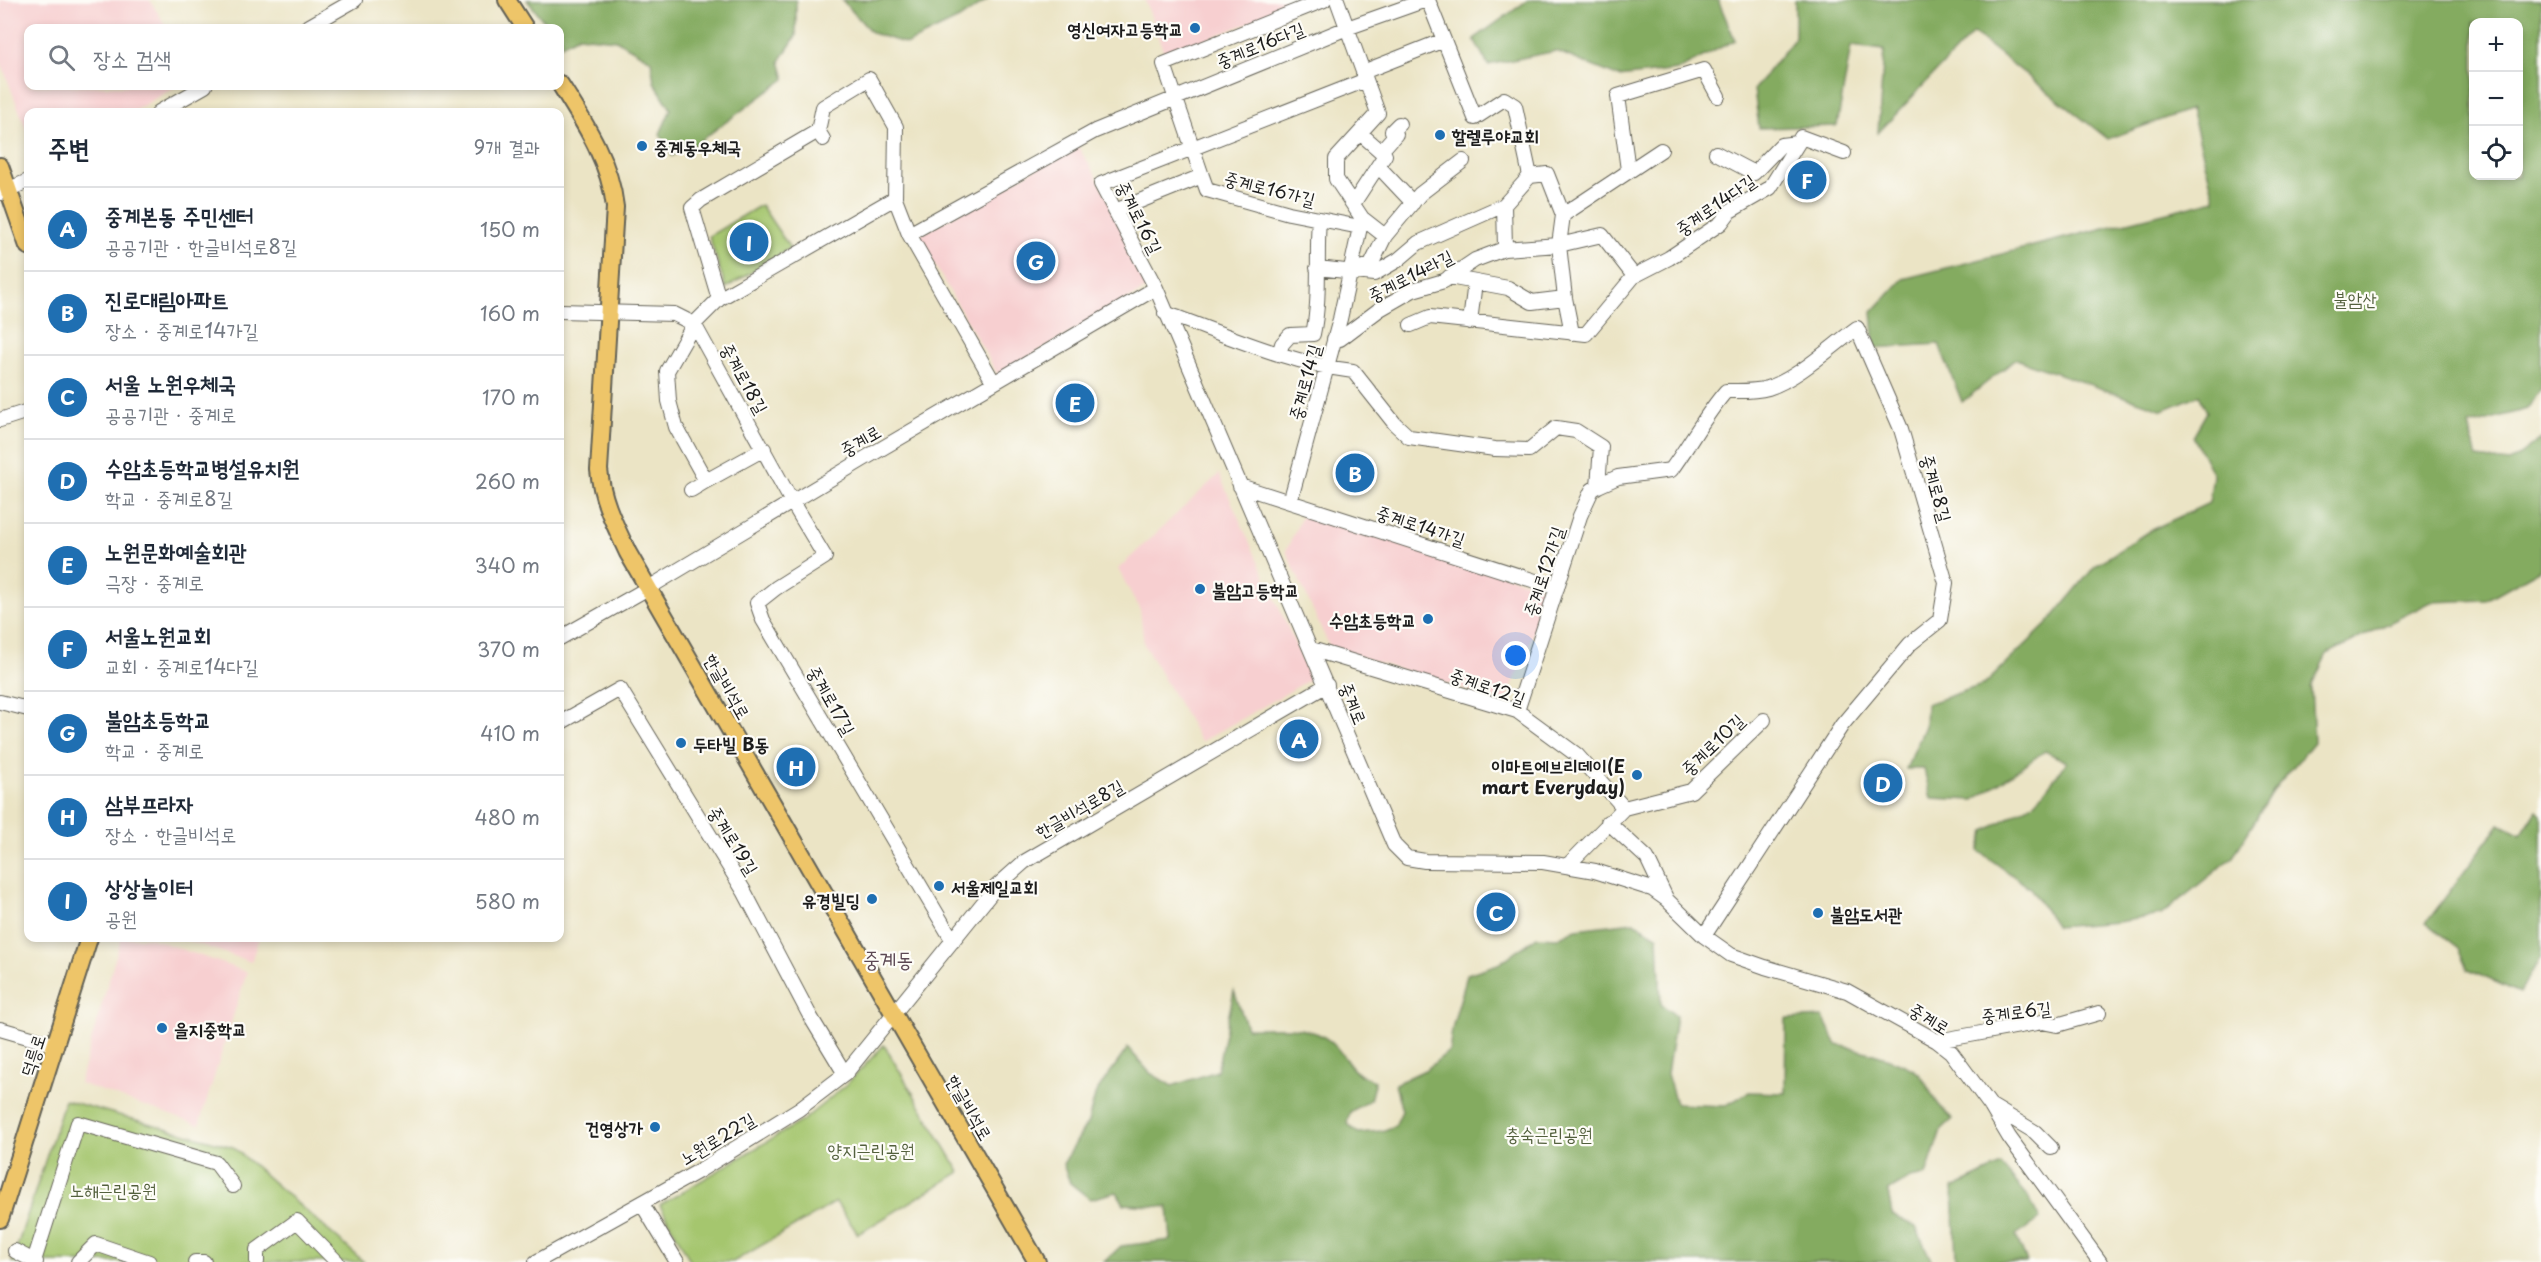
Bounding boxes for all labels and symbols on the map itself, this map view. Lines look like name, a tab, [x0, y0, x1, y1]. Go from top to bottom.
street label: 중계로16다길	[1212, 14, 1309, 74]
place label: 영신여자고등학교	[1067, 15, 1183, 42]
marker: 영신여자고등학교	[1188, 21, 1202, 35]
place label: 할렐루야교회	[1451, 122, 1539, 149]
marker: 할렐루야교회	[1433, 128, 1447, 142]
place label: 중계동우체국	[654, 133, 741, 160]
marker: 중계동우체국	[635, 139, 649, 153]
pin: F	[1788, 158, 1826, 202]
street label: 중계로16가길	[1222, 164, 1319, 212]
street label: 중계로14다길	[1669, 166, 1761, 242]
street label: 중계로16길	[1110, 176, 1170, 259]
pin: I	[730, 220, 768, 264]
pin: G	[1016, 238, 1056, 284]
street label: 중계로14라길	[1363, 242, 1458, 308]
park label: 불암산	[2333, 285, 2377, 312]
street label: 중계로18길	[714, 338, 776, 419]
street label: 중계로14길	[1281, 340, 1327, 423]
pin: E	[1056, 380, 1094, 426]
street label: 중계로	[834, 417, 886, 463]
pin: B	[1336, 450, 1374, 496]
street label: 중계로8길	[1914, 451, 1960, 525]
street label: 중계로14가길	[1373, 498, 1470, 552]
street label: 중계로12가길	[1516, 522, 1570, 620]
place label: 불암고등학교	[1212, 576, 1299, 603]
marker: 불암고등학교	[1193, 582, 1207, 596]
place label: 수암초등학교	[1329, 606, 1416, 633]
marker: 수암초등학교	[1421, 612, 1435, 626]
your location	[1501, 641, 1530, 670]
street label: 한글비석로	[698, 648, 758, 724]
street label: 중계로17길	[801, 660, 863, 740]
street label: 중계로12길	[1446, 660, 1530, 712]
street label: 중계로	[1333, 678, 1375, 728]
street label: 중계로10길	[1674, 706, 1750, 781]
pin: A	[1280, 716, 1318, 762]
place label: 두타빌 B동	[693, 730, 769, 757]
marker: 두타빌 B동	[674, 736, 688, 750]
pin: H	[776, 744, 816, 789]
place label: 이마트에브리데이(E mart Everyday)	[1482, 752, 1625, 800]
pin: D	[1864, 760, 1902, 806]
marker: 이마트에브리데이(E mart Everyday)	[1630, 768, 1644, 782]
street label: 한글비석로8길	[1030, 772, 1129, 844]
street label: 중계로19길	[702, 800, 766, 880]
place label: 서울제일교회	[951, 873, 1038, 900]
marker: 서울제일교회	[932, 879, 946, 893]
place label: 유경빌딩	[802, 886, 860, 913]
pin: C	[1476, 890, 1516, 934]
marker: 유경빌딩	[865, 892, 879, 906]
place label: 불암도서관	[1830, 900, 1903, 927]
marker: 불암도서관	[1811, 906, 1825, 920]
district label: 중계동	[863, 942, 913, 974]
street label: 중계로6길	[1979, 993, 2053, 1029]
street label: 중계로	[1904, 995, 1956, 1041]
place label: 을지중학교	[174, 1015, 246, 1042]
marker: 을지중학교	[155, 1021, 169, 1035]
street label: 덕릉로	[12, 1030, 52, 1080]
street label: 한글비석로	[940, 1069, 1000, 1145]
street label: 노원로22길	[674, 1105, 760, 1171]
place label: 건영상가	[585, 1114, 644, 1141]
marker: 건영상가	[648, 1120, 662, 1134]
park label: 충숙근린공원	[1506, 1120, 1592, 1147]
park label: 양지근린공원	[828, 1136, 914, 1163]
park label: 노해근린공원	[70, 1176, 156, 1203]

